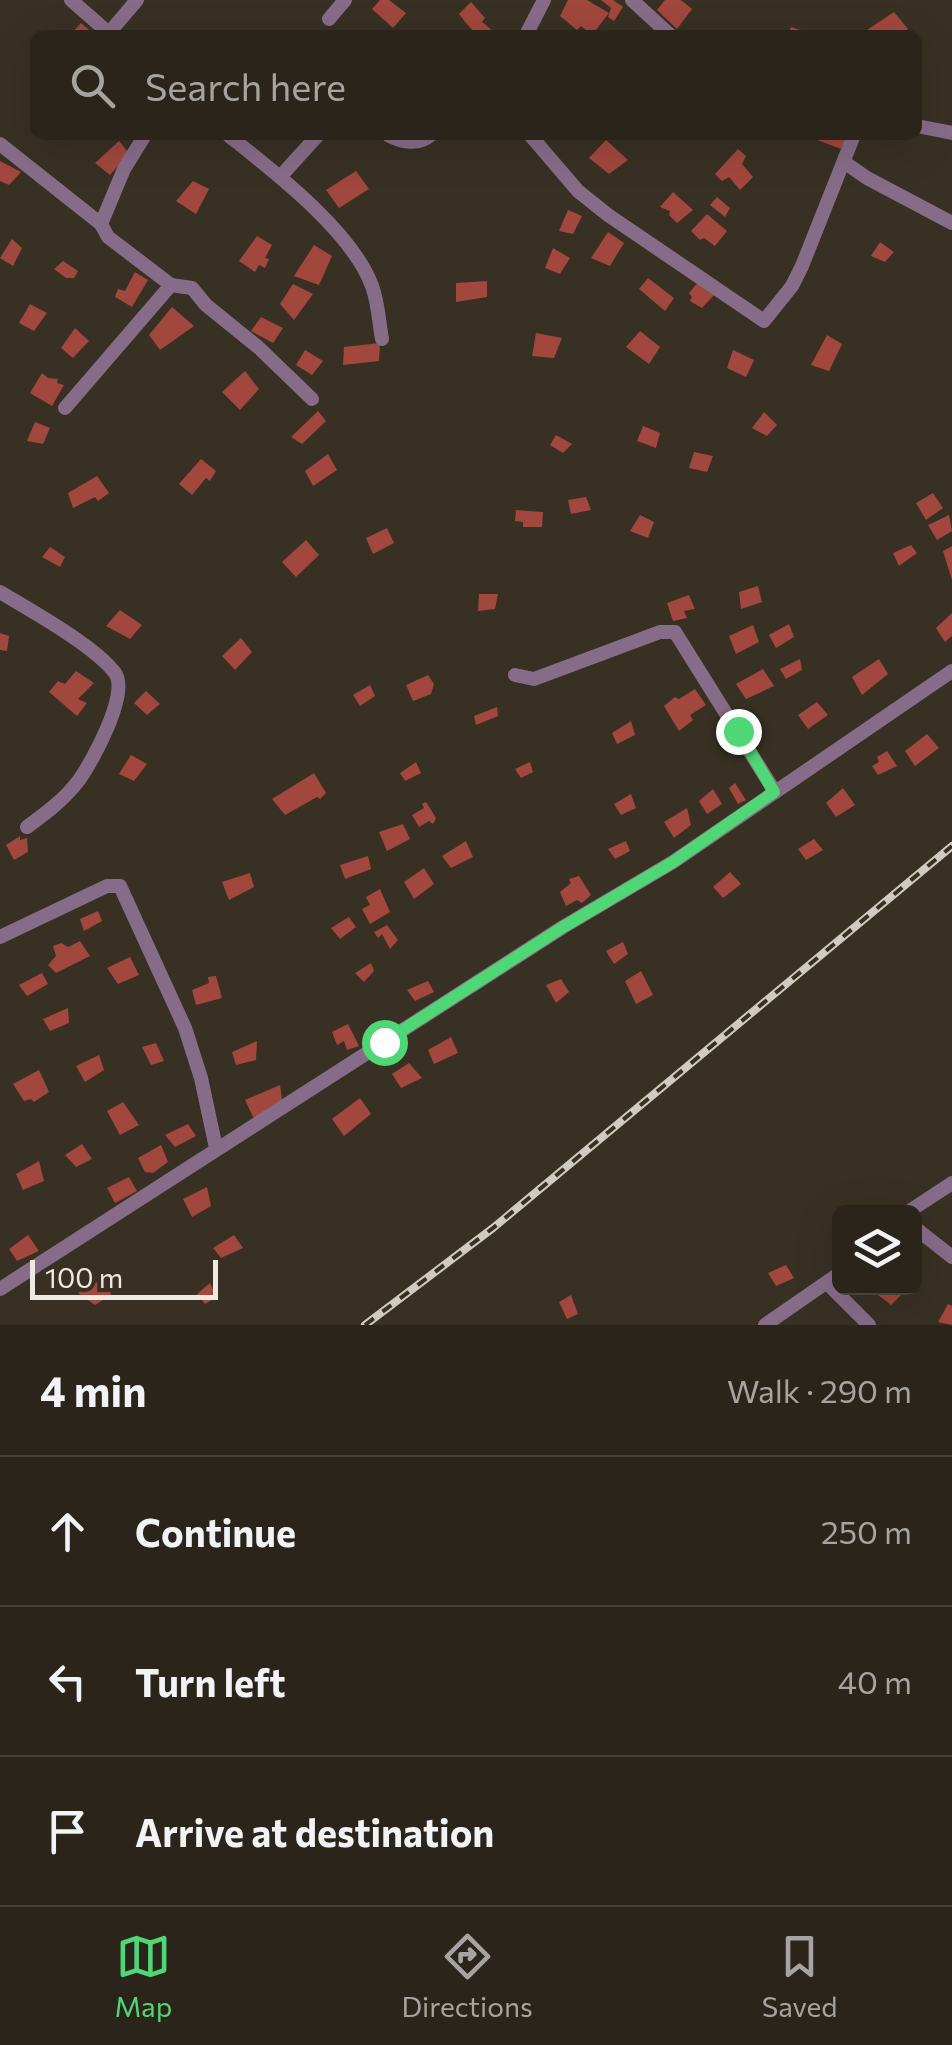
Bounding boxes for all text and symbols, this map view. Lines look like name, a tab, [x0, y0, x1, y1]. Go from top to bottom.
search box	[30, 30, 922, 140]
icon: search	[65, 58, 120, 113]
text: Search here	[145, 62, 346, 109]
route end	[716, 709, 762, 755]
route start	[362, 1020, 408, 1066]
map controls	[832, 1205, 922, 1295]
button: layers	[832, 1205, 922, 1295]
scale bar	[30, 1255, 218, 1300]
text: 100 m	[45, 1260, 123, 1294]
text: 4 min	[40, 1364, 146, 1416]
text: Walk · 290 m	[727, 1370, 912, 1410]
icon: ahead	[40, 1504, 95, 1559]
text: Continue	[135, 1508, 296, 1555]
text: 250 m	[821, 1511, 912, 1551]
icon: left	[40, 1654, 95, 1709]
text: Turn left	[135, 1658, 286, 1705]
text: 40 m	[838, 1661, 912, 1701]
icon: arrive	[40, 1804, 95, 1859]
text: Arrive at destination	[135, 1808, 494, 1855]
tab: Map	[115, 1929, 172, 2023]
tab: Directions	[401, 1929, 533, 2023]
tab: Saved	[762, 1929, 837, 2023]

